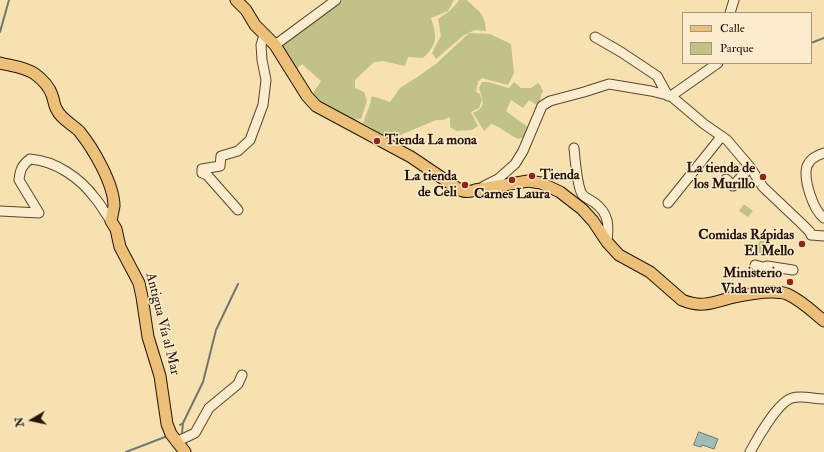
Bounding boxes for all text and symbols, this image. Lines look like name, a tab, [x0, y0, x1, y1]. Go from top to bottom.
legend	[682, 12, 812, 64]
text: Calle	[720, 21, 745, 36]
text: Parque	[720, 41, 754, 56]
place label: Tienda La mona	[385, 133, 477, 149]
marker: Tienda La mona	[372, 136, 382, 146]
place label: La tienda de los Murillo	[687, 161, 755, 194]
place label: Tienda	[540, 168, 580, 184]
place label: La tienda de Celi	[404, 169, 457, 202]
marker: Tienda	[527, 171, 537, 181]
marker: La tienda de los Murillo	[758, 172, 768, 182]
marker: Carnes Laura	[507, 175, 517, 185]
marker: La tienda de Celi	[460, 180, 470, 190]
place label: Carnes Laura	[474, 187, 550, 203]
place label: Comidas Rápidas El Mello	[698, 228, 794, 260]
marker: Comidas Rápidas El Mello	[797, 239, 807, 249]
place label: Ministerio Vida nueva	[721, 266, 782, 298]
street label: Antigua Vía al Mar	[141, 271, 183, 377]
marker: Ministerio Vida nueva	[785, 277, 795, 287]
north arrow	[12, 400, 52, 440]
text: N	[12, 416, 27, 428]

